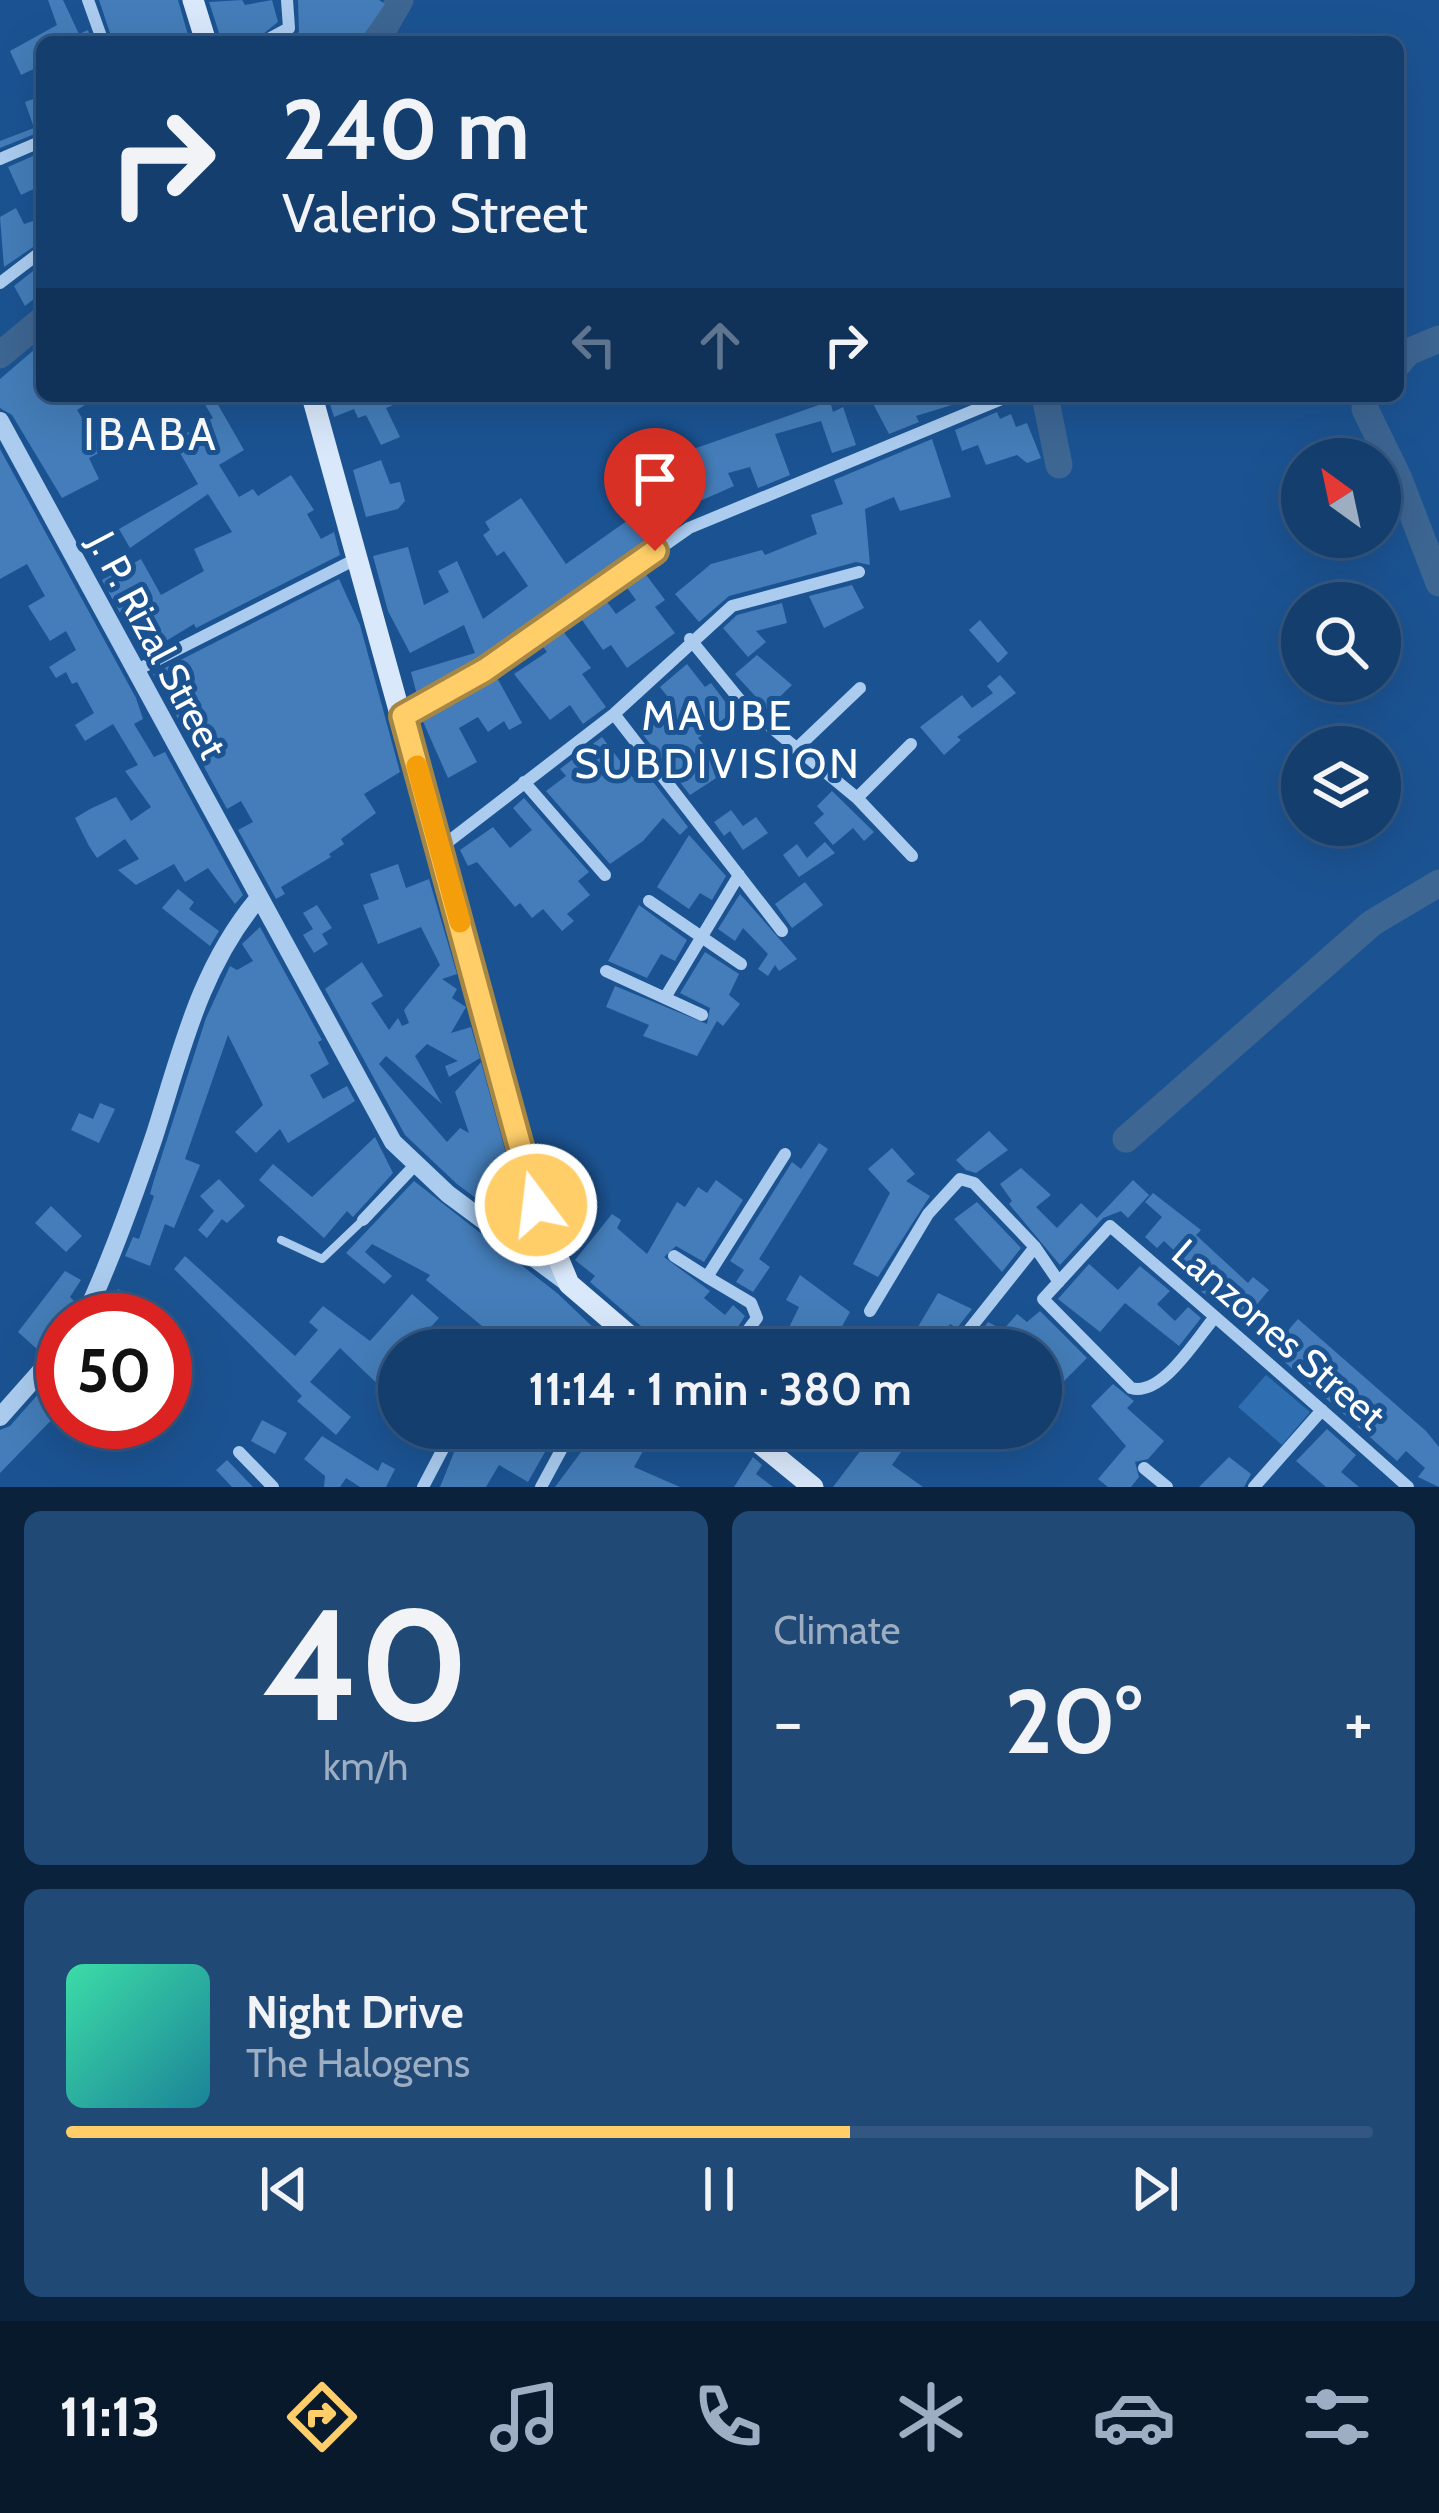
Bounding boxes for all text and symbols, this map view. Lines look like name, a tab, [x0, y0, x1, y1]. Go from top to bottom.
text: 240 m	[282, 78, 530, 180]
icon: right	[84, 84, 240, 240]
text: Valerio Street	[282, 180, 588, 246]
icon: left	[561, 312, 627, 378]
icon: ahead	[687, 312, 753, 378]
icon: right	[813, 312, 879, 378]
district label: IBABA	[83, 407, 219, 461]
pin	[604, 428, 706, 551]
north arrow	[1281, 438, 1401, 558]
map controls	[1281, 438, 1401, 846]
icon: arrive	[622, 446, 688, 512]
street label: J. P. Rizal Street	[78, 523, 238, 766]
button: search	[1281, 582, 1401, 702]
district label: MAUBE SUBDIVISION	[574, 689, 862, 789]
button: layers	[1281, 726, 1401, 846]
position arrow	[473, 1142, 599, 1268]
street label: Lanzones Street	[1163, 1229, 1395, 1439]
speed limit sign: 50	[36, 1293, 192, 1449]
text: 11:14 · 1 min · 380 m	[528, 1362, 912, 1416]
text: 40	[262, 1569, 469, 1759]
text: Climate	[774, 1606, 900, 1654]
text: 20°	[1005, 1666, 1142, 1776]
text: −	[774, 1681, 803, 1762]
text: +	[1344, 1681, 1373, 1762]
text: km/h	[323, 1742, 408, 1790]
text: Night Drive	[246, 1985, 464, 2039]
text: The Halogens	[246, 2039, 470, 2087]
icon: previous	[251, 2156, 317, 2222]
icon: pause	[686, 2156, 752, 2222]
icon: next	[1122, 2156, 1188, 2222]
icon: directions	[280, 2375, 364, 2459]
icon: music	[483, 2375, 567, 2459]
icon: phone	[686, 2375, 770, 2459]
icon: climate	[889, 2375, 973, 2459]
icon: car	[1092, 2375, 1176, 2459]
icon: filters	[1295, 2375, 1379, 2459]
text: 11:13	[60, 2384, 160, 2450]

